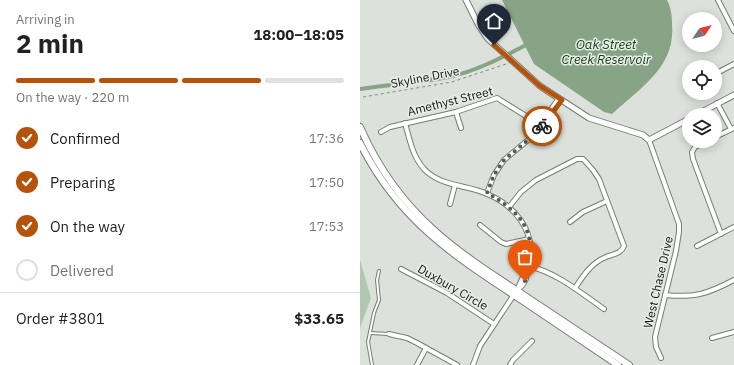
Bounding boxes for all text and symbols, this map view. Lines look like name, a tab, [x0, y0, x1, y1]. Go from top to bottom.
pin	[477, 4, 511, 45]
icon: home	[483, 10, 505, 32]
text: Arriving in	[16, 11, 75, 28]
north arrow	[682, 12, 722, 52]
map controls	[682, 12, 722, 148]
text: 18:00–18:05	[253, 25, 344, 44]
text: 2 min	[16, 26, 84, 60]
water label: Oak Street Creek Reservoir	[561, 36, 652, 68]
button: locate	[682, 60, 722, 100]
street label: Skyline Drive	[389, 63, 461, 91]
street label: Amethyst Street	[406, 83, 494, 119]
text: On the way · 220 m	[16, 89, 129, 106]
courier	[522, 106, 562, 146]
button: layers	[682, 108, 722, 148]
icon: bike	[531, 115, 553, 137]
icon: check	[16, 127, 38, 149]
text: Confirmed	[50, 129, 120, 148]
text: 17:36	[309, 130, 344, 147]
icon: check	[16, 171, 38, 193]
text: Preparing	[50, 173, 115, 192]
text: 17:50	[309, 174, 344, 191]
icon: check	[16, 215, 38, 237]
text: On the way	[50, 217, 125, 236]
text: 17:53	[309, 218, 344, 235]
street label: West Chase Drive	[640, 234, 676, 329]
pin	[508, 240, 542, 281]
icon: bag	[514, 246, 536, 268]
text: Delivered	[50, 261, 114, 280]
street label: Duxbury Circle	[415, 261, 491, 313]
text: Order #3801	[16, 309, 105, 328]
text: $33.65	[294, 309, 344, 328]

